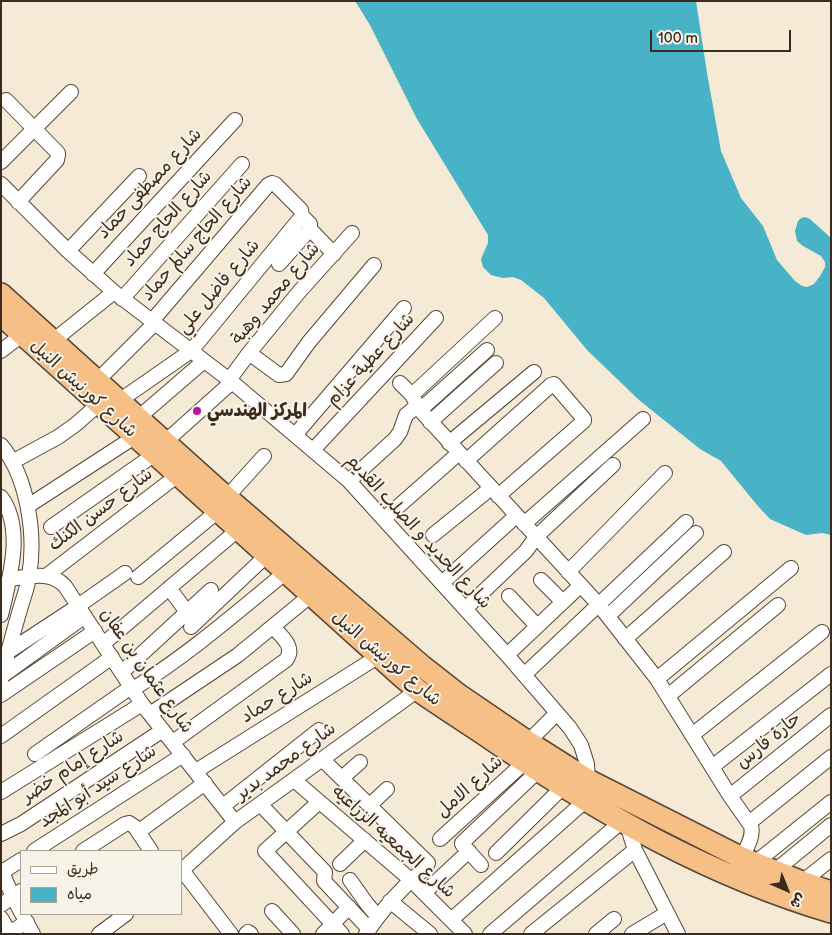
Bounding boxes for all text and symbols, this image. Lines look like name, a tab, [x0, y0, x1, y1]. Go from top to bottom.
scale bar	[652, 20, 793, 52]
text: 100 m	[658, 29, 698, 48]
street label: شارع مصطفى حماد	[93, 124, 207, 244]
street label: شارع الحاج حماد	[119, 166, 217, 272]
street label: شارع الحاج سالم حماد	[137, 172, 257, 306]
street label: شارع فاضل علي	[173, 235, 265, 339]
street label: شارع محمد وهبة	[227, 238, 325, 350]
street label: شارع عطية عزام	[322, 309, 420, 411]
street label: شارع كورنيش النيل	[25, 335, 141, 443]
place label: المركز الهندسي	[207, 400, 307, 422]
marker: المركز الهندسي	[191, 405, 203, 417]
street label: شارع الحديد و الصلب القديم	[341, 450, 495, 614]
street label: شارع حسن الكنك	[45, 464, 157, 556]
street label: شارع عثمان بن عفان	[95, 604, 197, 738]
street label: شارع كورنيش النيل	[327, 607, 445, 711]
street label: شارع حماد	[237, 668, 317, 728]
street label: حارة فارس	[732, 708, 806, 774]
street label: شارع محمد بدير	[231, 718, 341, 806]
street label: شارع إمام خضر	[18, 726, 128, 808]
street label: شارع سيد أبو المجد	[35, 741, 161, 833]
street label: شارع الامل	[432, 751, 508, 823]
street label: شارع الجمعيه الزراعيه	[327, 781, 459, 903]
legend	[20, 850, 182, 915]
text: طريق	[67, 860, 99, 879]
north arrow	[762, 865, 812, 915]
text: مياه	[67, 885, 92, 904]
text: ش	[786, 890, 809, 913]

